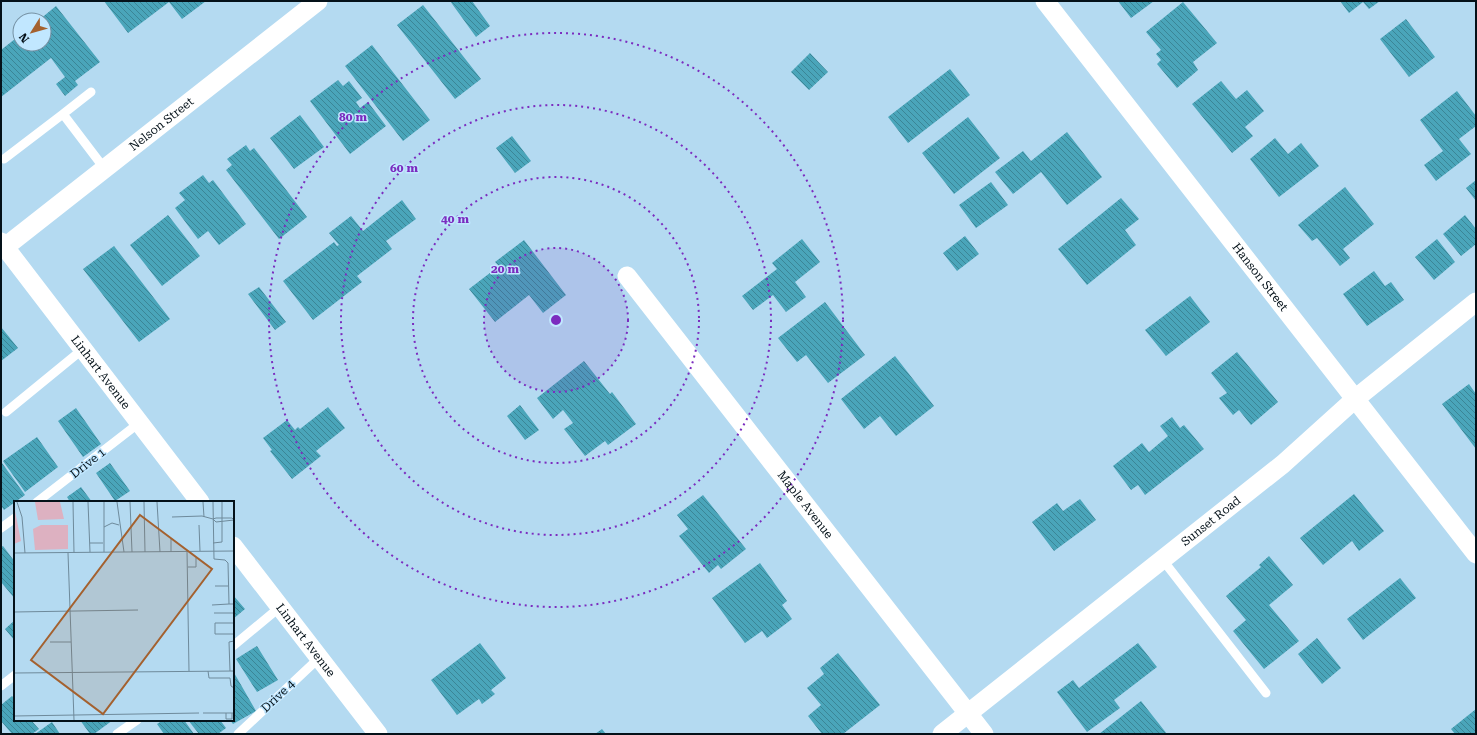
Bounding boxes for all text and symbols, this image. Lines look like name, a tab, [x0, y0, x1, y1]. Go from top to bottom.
north arrow	[12, 12, 52, 52]
text: N	[16, 30, 32, 45]
street label: Nelson Street	[126, 94, 197, 154]
text: 80 m	[339, 110, 367, 124]
text: 60 m	[390, 161, 418, 175]
text: 40 m	[441, 212, 469, 226]
street label: Hanson Street	[1229, 240, 1291, 314]
text: 20 m	[491, 262, 519, 276]
centre of rings	[549, 313, 563, 327]
street label: Linhart Avenue	[68, 333, 133, 412]
street label: Drive 1	[67, 445, 109, 481]
street label: Maple Avenue	[775, 468, 836, 542]
street label: Sunset Road	[1178, 493, 1244, 549]
inset map	[14, 501, 234, 721]
street label: Linhart Avenue	[273, 601, 339, 680]
street label: Drive 4	[258, 677, 298, 715]

